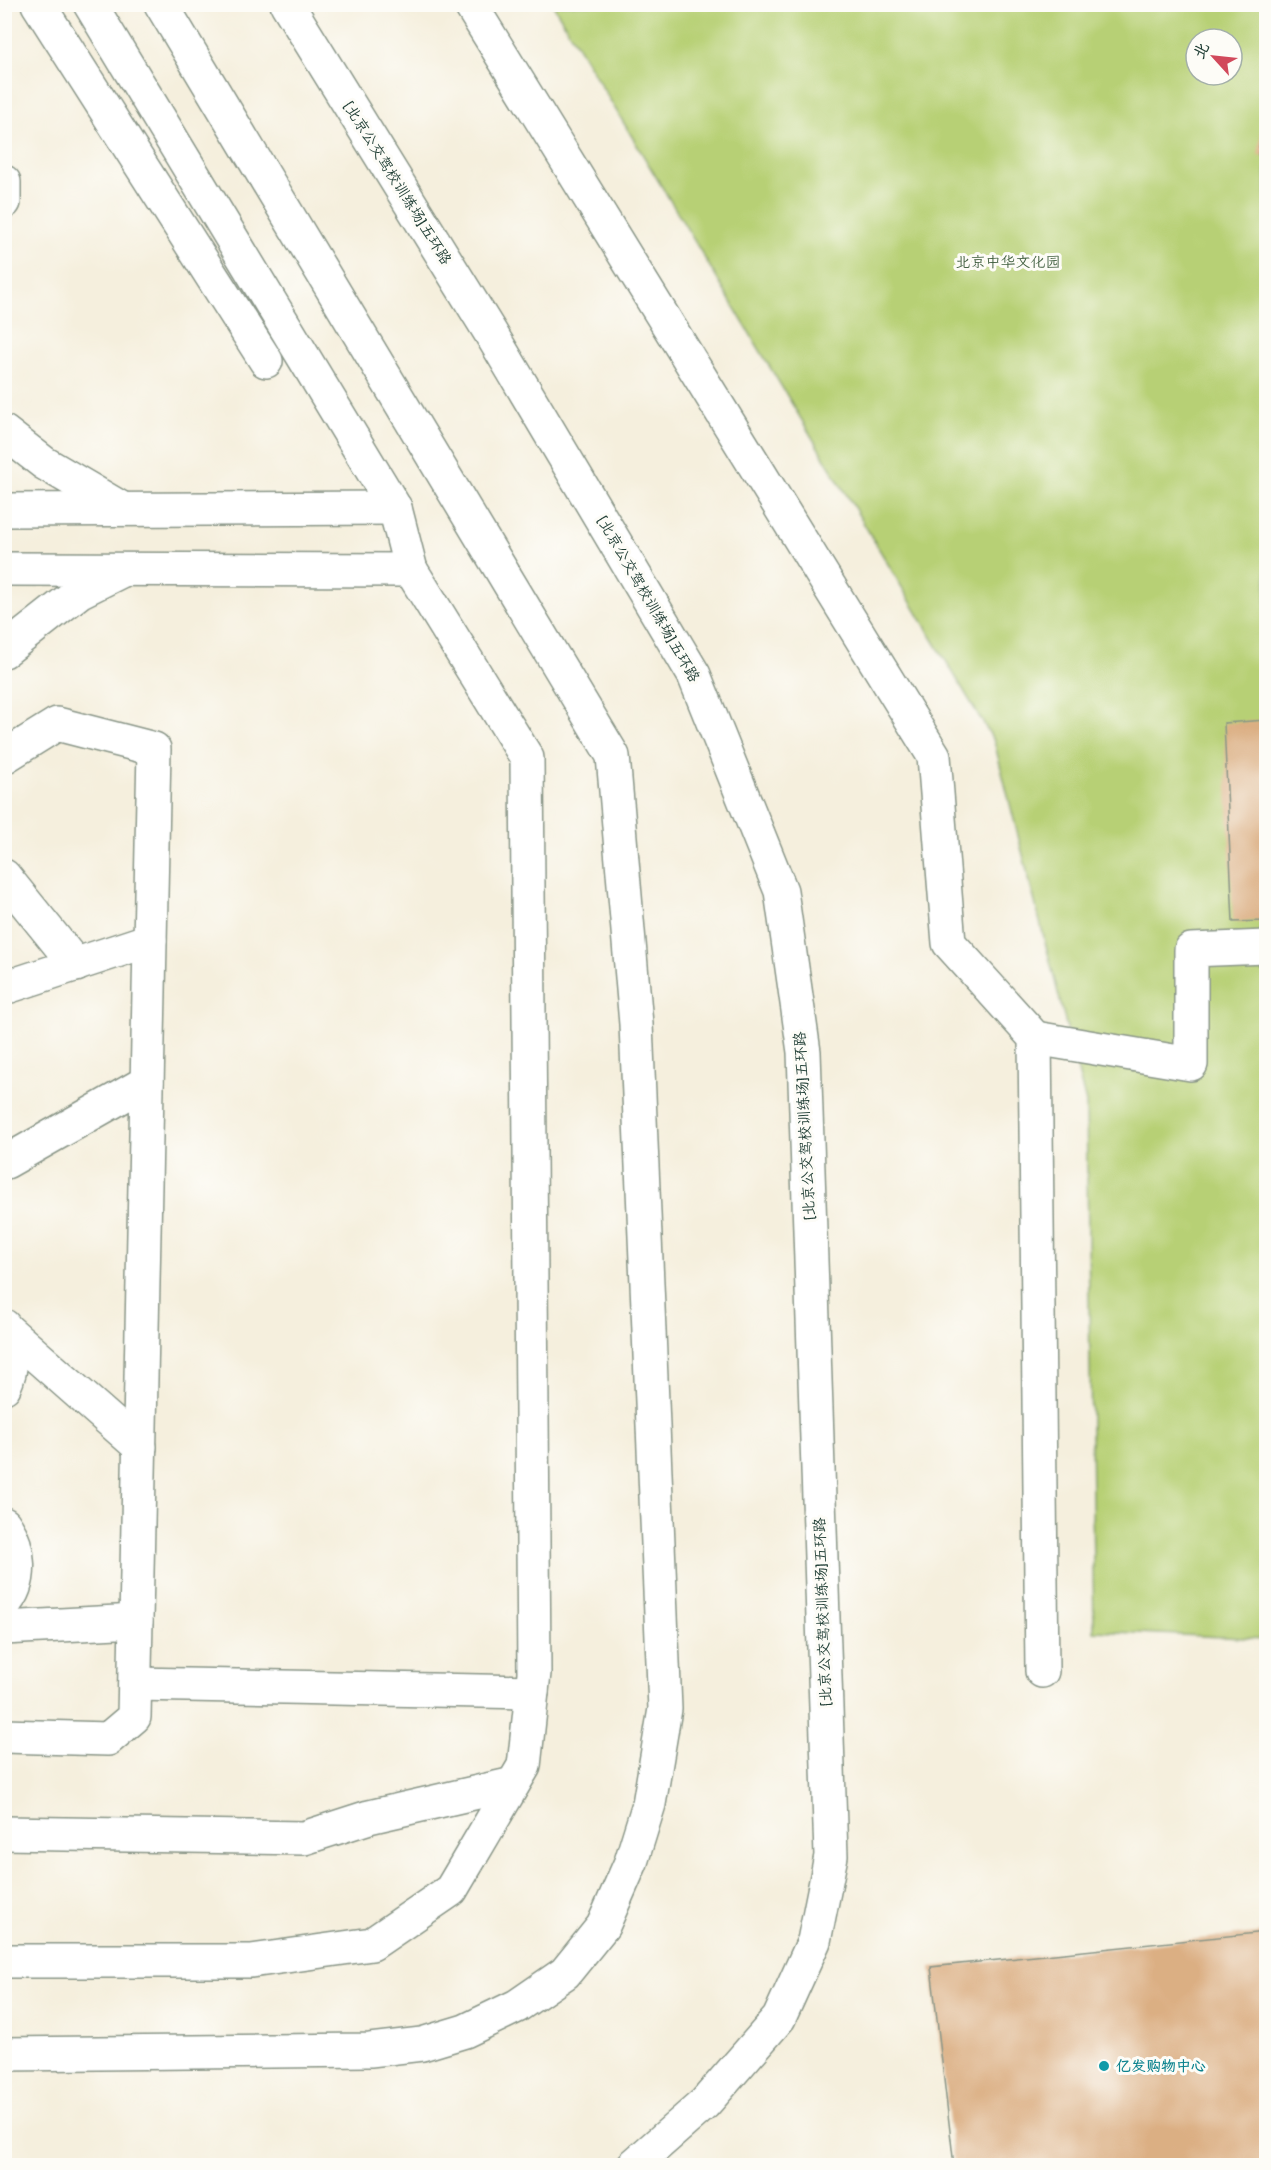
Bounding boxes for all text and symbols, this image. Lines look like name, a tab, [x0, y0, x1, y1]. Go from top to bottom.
north arrow	[1184, 27, 1244, 87]
text: 北	[1189, 39, 1214, 62]
street label: [北京公交驾校训练场]五环路	[339, 98, 455, 268]
park label: 北京中华文化园	[955, 253, 1061, 272]
street label: [北京公交驾校训练场]五环路	[592, 512, 704, 686]
street label: [北京公交驾校训练场]五环路	[791, 1031, 819, 1221]
street label: [北京公交驾校训练场]五环路	[810, 1517, 836, 1707]
place label: 亿发购物中心	[1116, 2057, 1206, 2076]
marker: 亿发购物中心	[1097, 2059, 1111, 2073]

